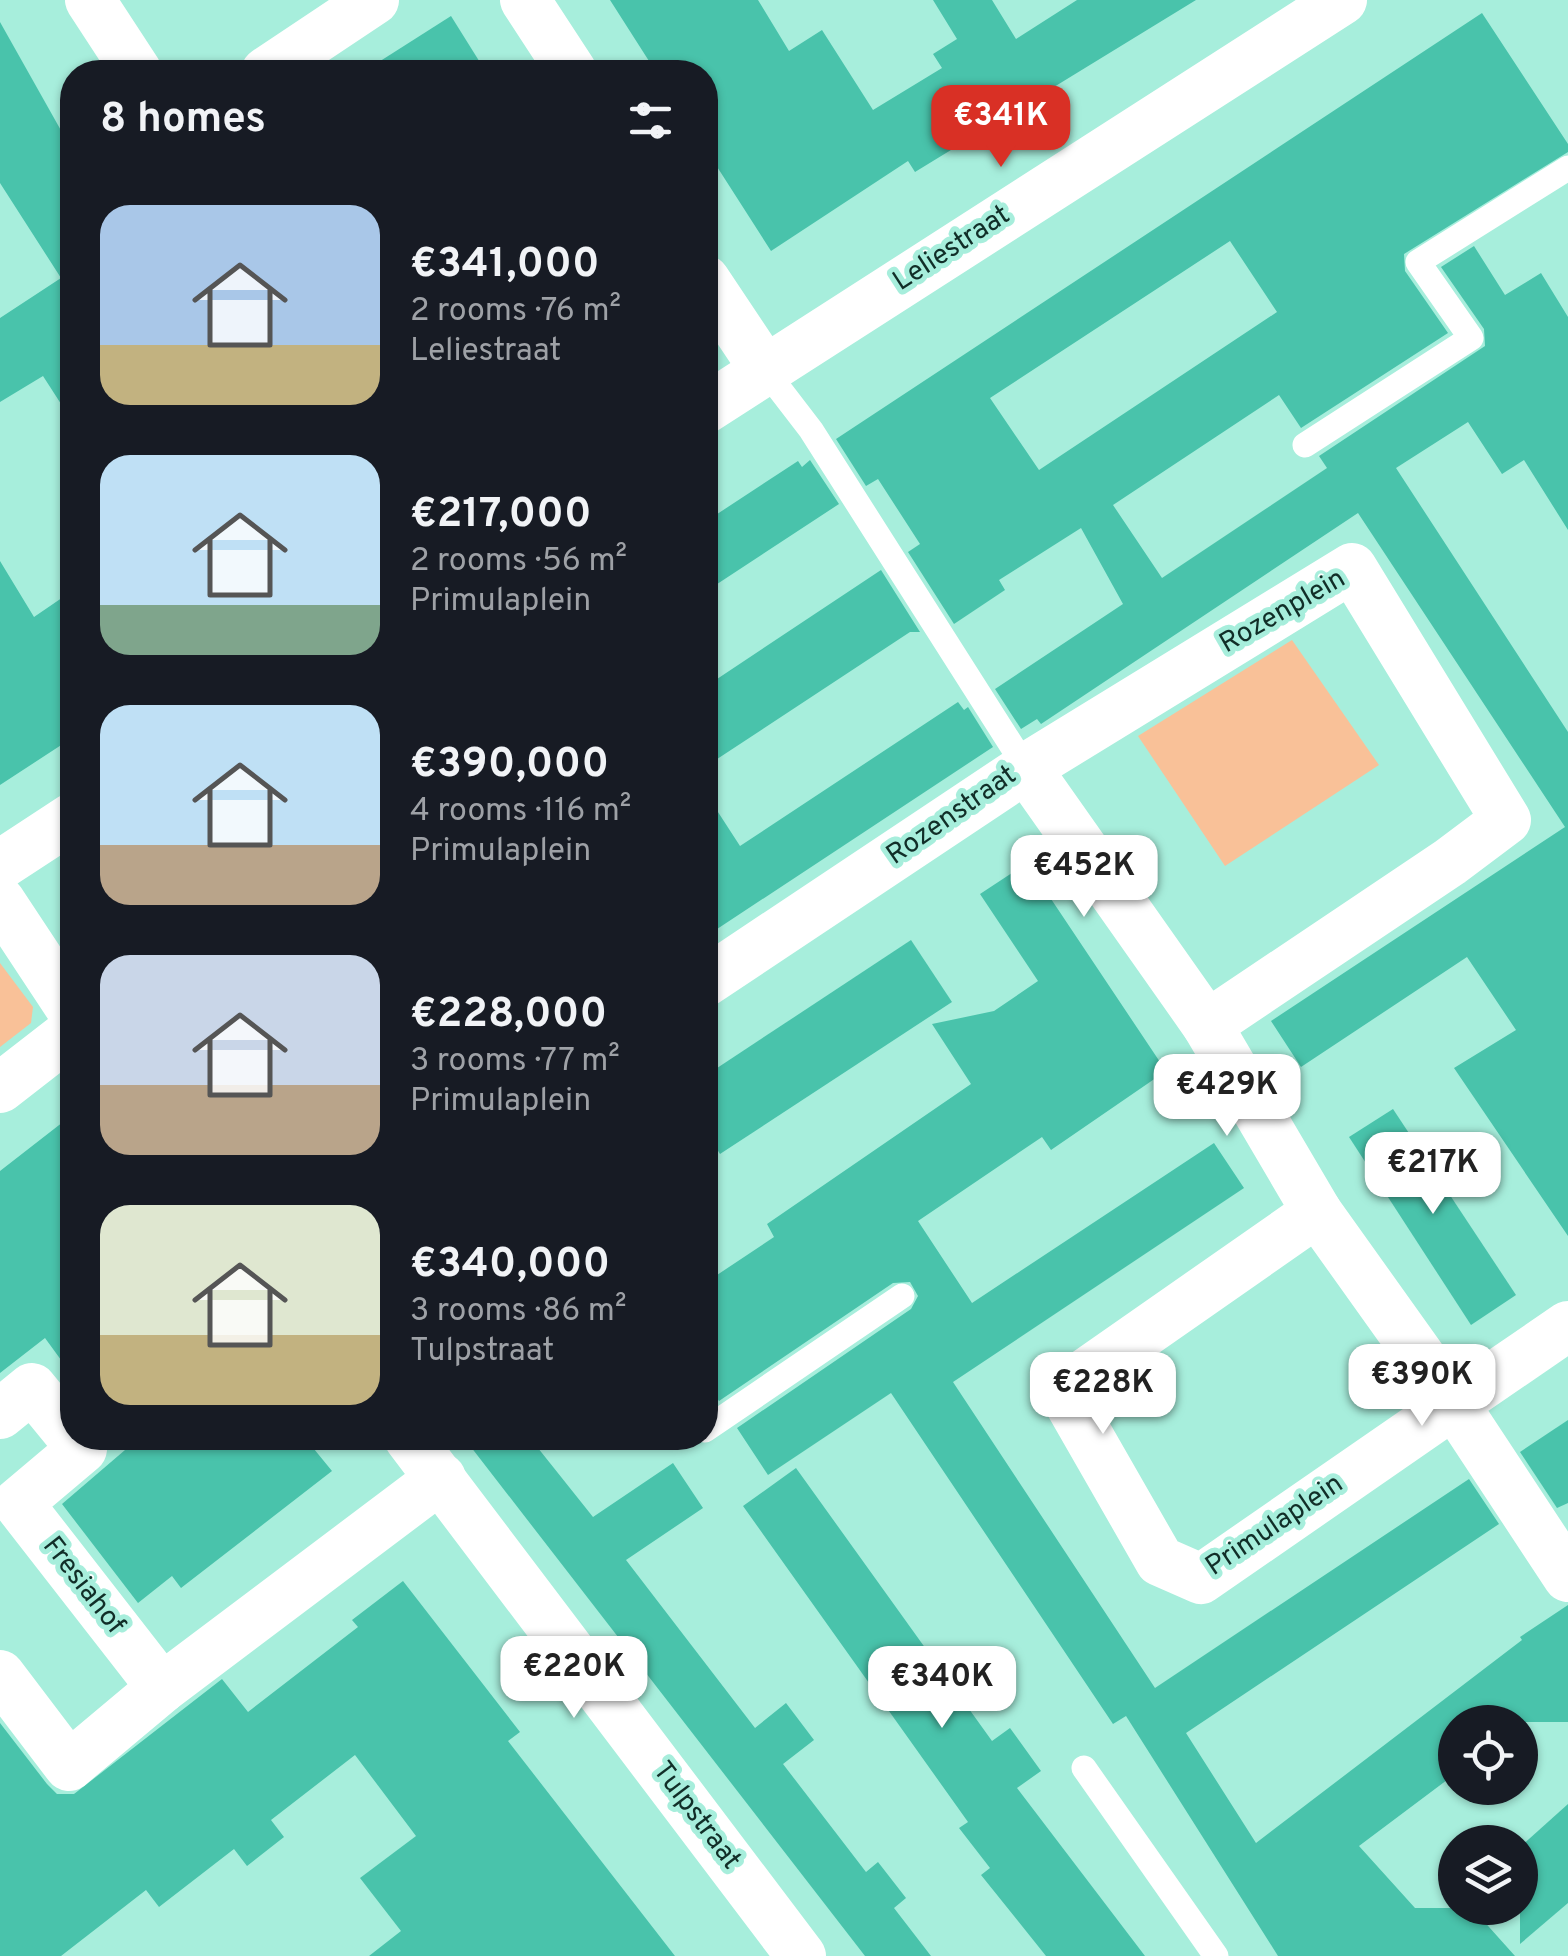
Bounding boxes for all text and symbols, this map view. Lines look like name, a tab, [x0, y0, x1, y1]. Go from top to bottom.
pin: €341K	[931, 85, 1071, 170]
icon: filters	[623, 93, 678, 148]
text: 8 homes	[100, 94, 266, 147]
text: €341K	[953, 97, 1049, 137]
street label: Leliestraat	[887, 198, 1017, 300]
text: €341,000	[410, 239, 600, 292]
icon: home	[180, 245, 300, 365]
text: 2 rooms · 76 m²	[410, 292, 621, 332]
text: Leliestraat	[410, 332, 561, 372]
text: €217,000	[410, 489, 592, 542]
icon: home	[180, 495, 300, 615]
text: 2 rooms · 56 m²	[410, 542, 627, 582]
street label: Rozenplein	[1214, 561, 1352, 663]
text: Primulaplein	[410, 582, 591, 622]
text: €390,000	[410, 739, 609, 792]
icon: home	[180, 745, 300, 865]
street label: Rozenstraat	[880, 758, 1024, 874]
text: 4 rooms · 116 m²	[410, 792, 631, 832]
text: Primulaplein	[410, 832, 591, 872]
pin: €452K	[1014, 835, 1154, 920]
text: €452K	[1033, 847, 1135, 887]
text: €228,000	[410, 989, 607, 1042]
icon: home	[180, 995, 300, 1115]
text: 3 rooms · 77 m²	[410, 1042, 620, 1082]
pin: €429K	[1157, 1054, 1297, 1139]
text: €429K	[1176, 1066, 1278, 1106]
text: Primulaplein	[410, 1082, 591, 1122]
pin: €217K	[1363, 1132, 1503, 1217]
text: €217K	[1387, 1144, 1479, 1184]
text: €340,000	[410, 1239, 610, 1292]
icon: home	[180, 1245, 300, 1365]
text: 3 rooms · 86 m²	[410, 1292, 627, 1332]
text: Tulpstraat	[410, 1332, 554, 1372]
pin: €390K	[1352, 1344, 1492, 1429]
pin: €228K	[1033, 1352, 1173, 1437]
text: €390K	[1371, 1356, 1473, 1396]
text: €228K	[1052, 1364, 1154, 1404]
street label: Primulaplein	[1199, 1467, 1351, 1585]
street label: Fresiahof	[34, 1530, 132, 1642]
pin: €220K	[504, 1636, 644, 1721]
pin: €340K	[872, 1646, 1012, 1731]
text: €220K	[522, 1648, 626, 1688]
text: €340K	[890, 1658, 994, 1698]
map controls	[1438, 1705, 1538, 1925]
button: locate	[1438, 1705, 1538, 1805]
street label: Tulpstraat	[644, 1755, 748, 1877]
button: layers	[1438, 1825, 1538, 1925]

